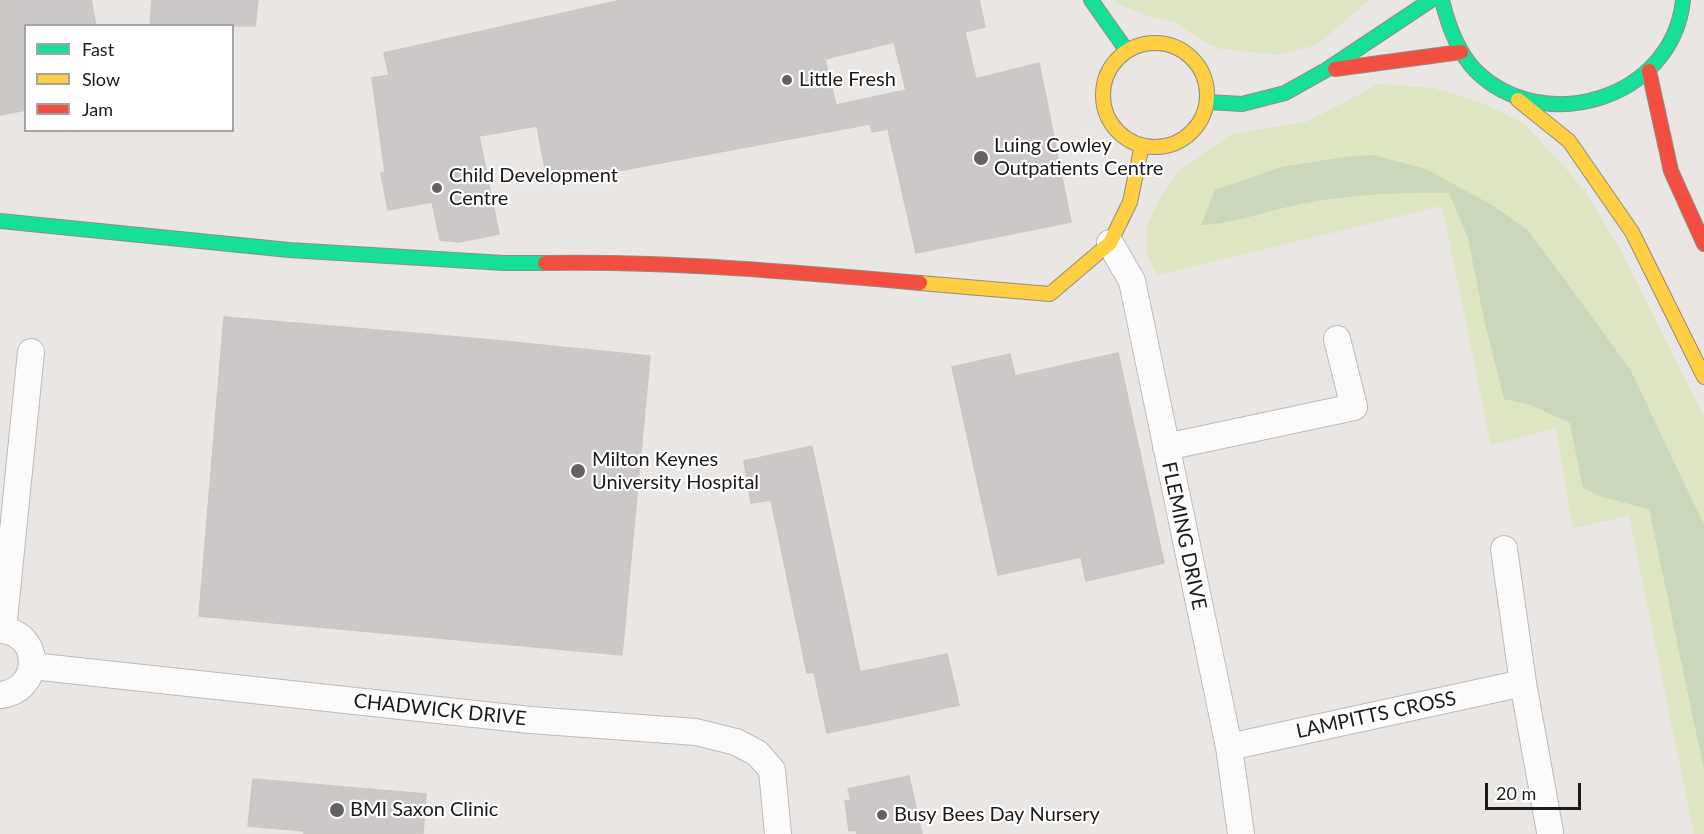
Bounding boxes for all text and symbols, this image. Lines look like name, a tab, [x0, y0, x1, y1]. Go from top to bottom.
legend	[24, 24, 234, 132]
text: Fast	[82, 38, 114, 60]
text: Slow	[82, 68, 120, 90]
place label: Little Fresh	[799, 68, 896, 92]
marker: Little Fresh	[780, 73, 794, 87]
text: Jam	[82, 98, 113, 120]
place label: Luing Cowley Outpatients Centre	[994, 134, 1163, 181]
marker: Luing Cowley Outpatients Centre	[972, 149, 990, 167]
place label: Child Development Centre	[449, 164, 618, 211]
marker: Child Development Centre	[430, 181, 444, 195]
place label: Milton Keynes University Hospital	[592, 448, 759, 495]
street label: FLEMING DRIVE	[1157, 460, 1211, 612]
marker: Milton Keynes University Hospital	[569, 462, 587, 480]
street label: LAMPITTS CROSS	[1294, 686, 1458, 744]
street label: CHADWICK DRIVE	[352, 689, 528, 731]
scale bar	[1488, 771, 1584, 809]
text: 20 m	[1496, 782, 1536, 804]
place label: BMI Saxon Clinic	[350, 798, 498, 822]
marker: BMI Saxon Clinic	[328, 801, 346, 819]
place label: Busy Bees Day Nursery	[894, 803, 1100, 827]
marker: Busy Bees Day Nursery	[875, 808, 889, 822]

